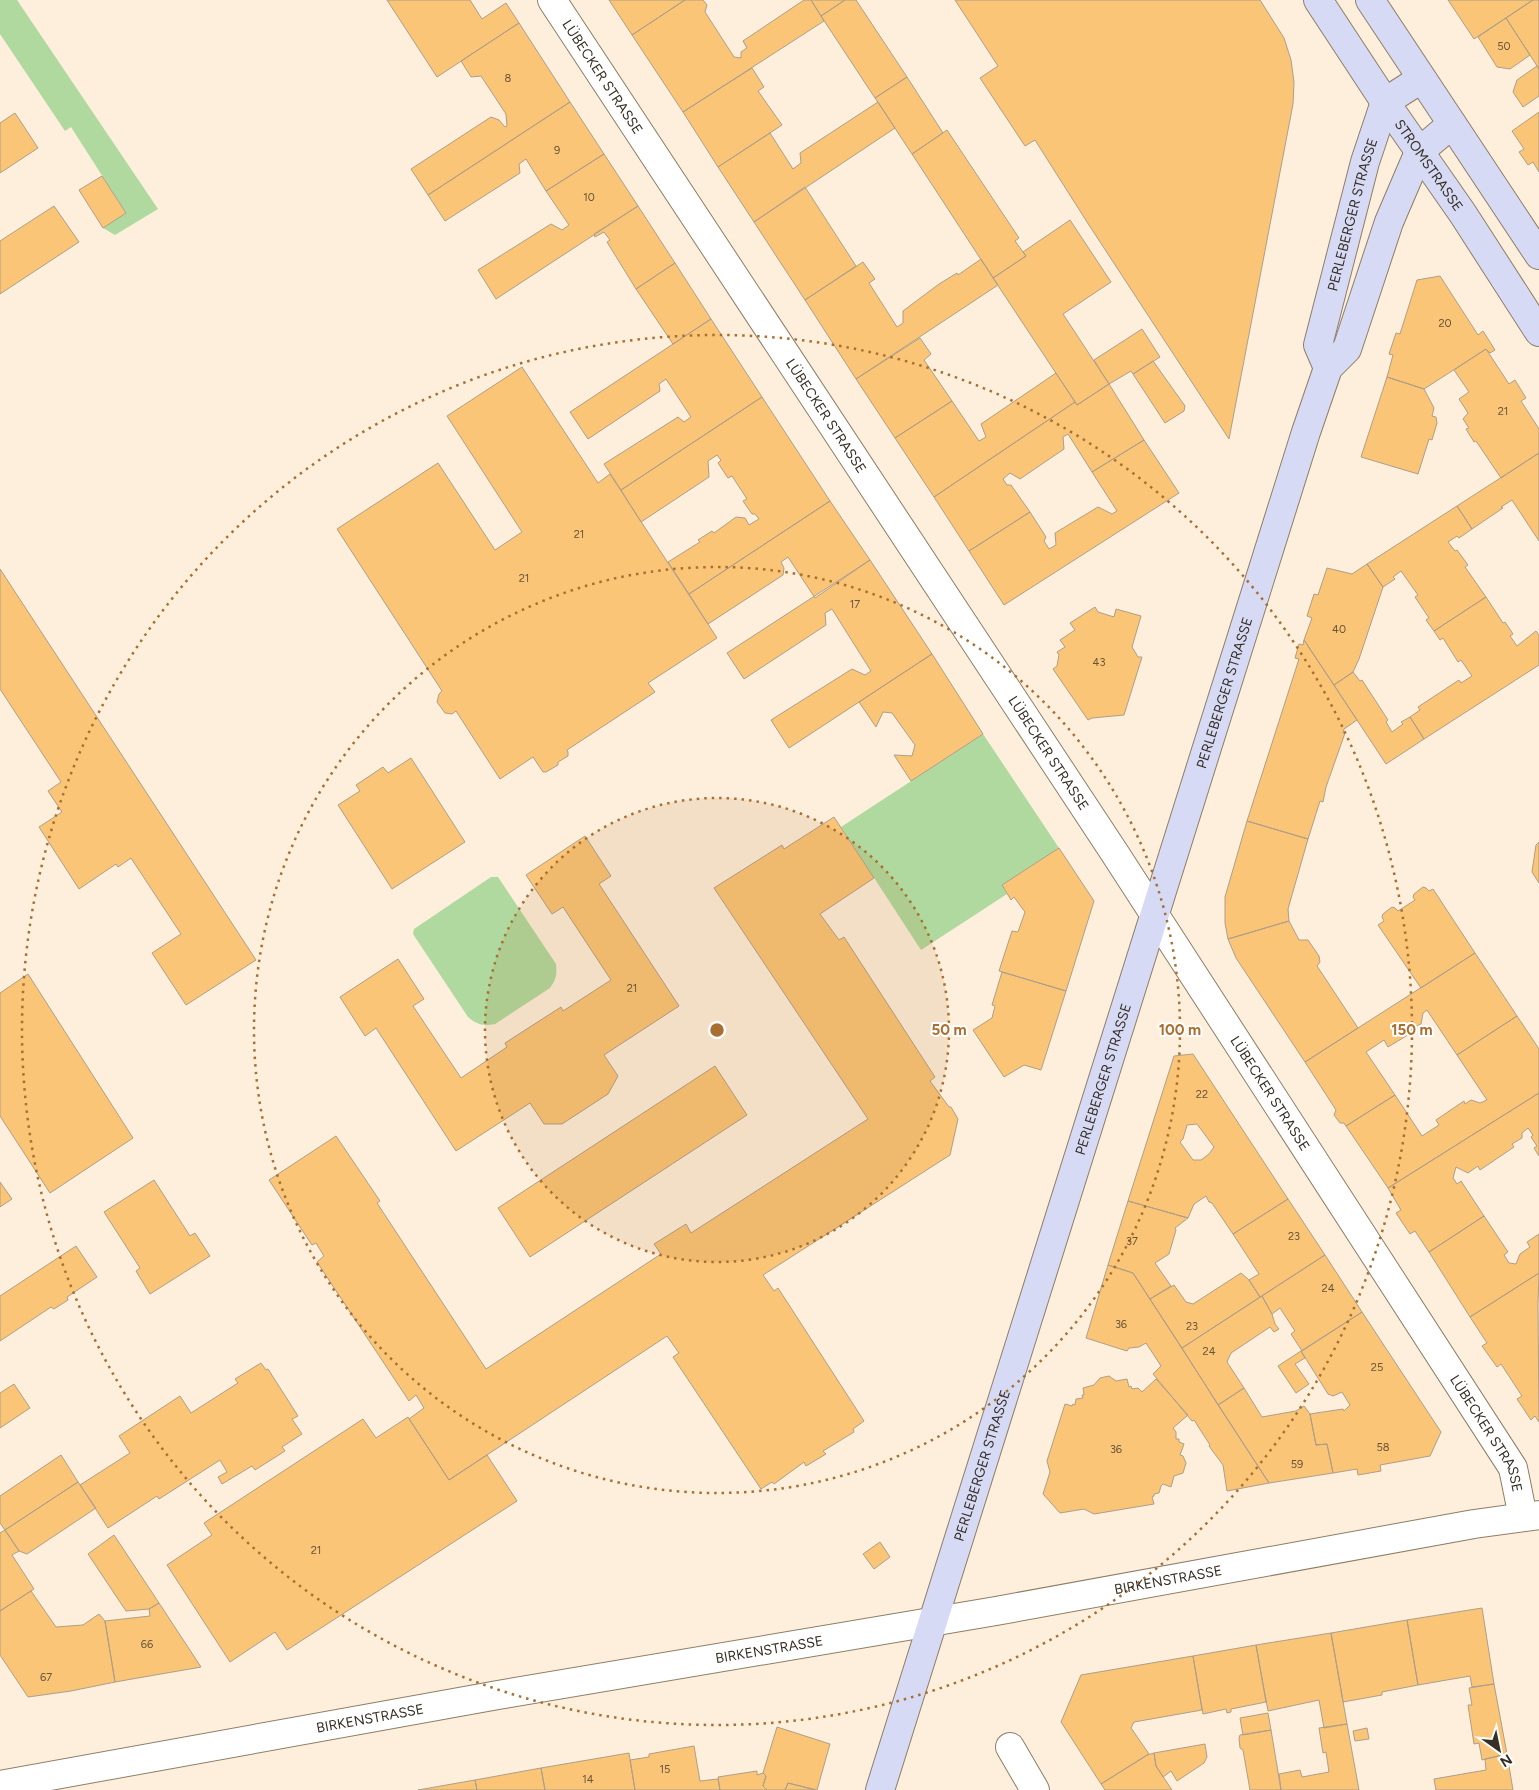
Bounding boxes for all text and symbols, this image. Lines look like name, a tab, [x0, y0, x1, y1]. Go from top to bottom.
street label: LÜBECKER STRASSE	[558, 17, 646, 137]
house number: 50	[1497, 40, 1511, 53]
house number: 8	[505, 72, 512, 85]
street label: STROMSTRASSE	[1391, 116, 1466, 215]
street label: PERLEBERGER STRASSE	[1324, 136, 1381, 293]
house number: 9	[554, 144, 560, 157]
house number: 10	[583, 191, 595, 204]
house number: 20	[1438, 317, 1452, 330]
street label: LÜBECKER STRASSE	[782, 356, 870, 476]
house number: 21	[1498, 405, 1508, 418]
house number: 21	[574, 528, 584, 541]
house number: 21	[519, 572, 529, 585]
house number: 17	[850, 598, 860, 611]
street label: PERLEBERGER STRASSE	[1193, 615, 1256, 771]
house number: 40	[1332, 623, 1346, 636]
house number: 43	[1093, 656, 1105, 669]
street label: LÜBECKER STRASSE	[1004, 693, 1092, 814]
house number: 21	[627, 982, 637, 995]
street label: PERLEBERGER STRASSE	[1072, 1002, 1135, 1157]
centre of rings	[708, 1021, 726, 1039]
text: 50 m	[931, 1021, 967, 1039]
text: 100 m	[1159, 1021, 1201, 1039]
text: 150 m	[1391, 1021, 1433, 1039]
street label: LÜBECKER STRASSE	[1226, 1033, 1313, 1154]
house number: 22	[1196, 1088, 1208, 1101]
house number: 23	[1288, 1230, 1300, 1243]
house number: 37	[1126, 1235, 1138, 1248]
house number: 24	[1322, 1282, 1335, 1295]
house number: 36	[1115, 1318, 1127, 1331]
house number: 23	[1186, 1320, 1198, 1333]
house number: 24	[1203, 1345, 1216, 1358]
house number: 25	[1371, 1361, 1383, 1374]
street label: LÜBECKER STRASSE	[1446, 1372, 1526, 1493]
street label: PERLEBERGER STRASSE	[951, 1388, 1014, 1544]
house number: 58	[1376, 1441, 1390, 1454]
house number: 36	[1110, 1443, 1122, 1456]
house number: 59	[1291, 1458, 1303, 1471]
house number: 21	[311, 1544, 321, 1557]
street label: BIRKENSTRASSE	[1113, 1562, 1223, 1598]
street label: BIRKENSTRASSE	[714, 1632, 824, 1667]
house number: 66	[141, 1638, 153, 1651]
house number: 67	[40, 1671, 52, 1684]
street label: BIRKENSTRASSE	[315, 1701, 425, 1737]
north arrow	[1474, 1725, 1524, 1775]
text: N	[1497, 1750, 1515, 1771]
house number: 15	[660, 1763, 670, 1776]
house number: 14	[582, 1773, 594, 1786]

